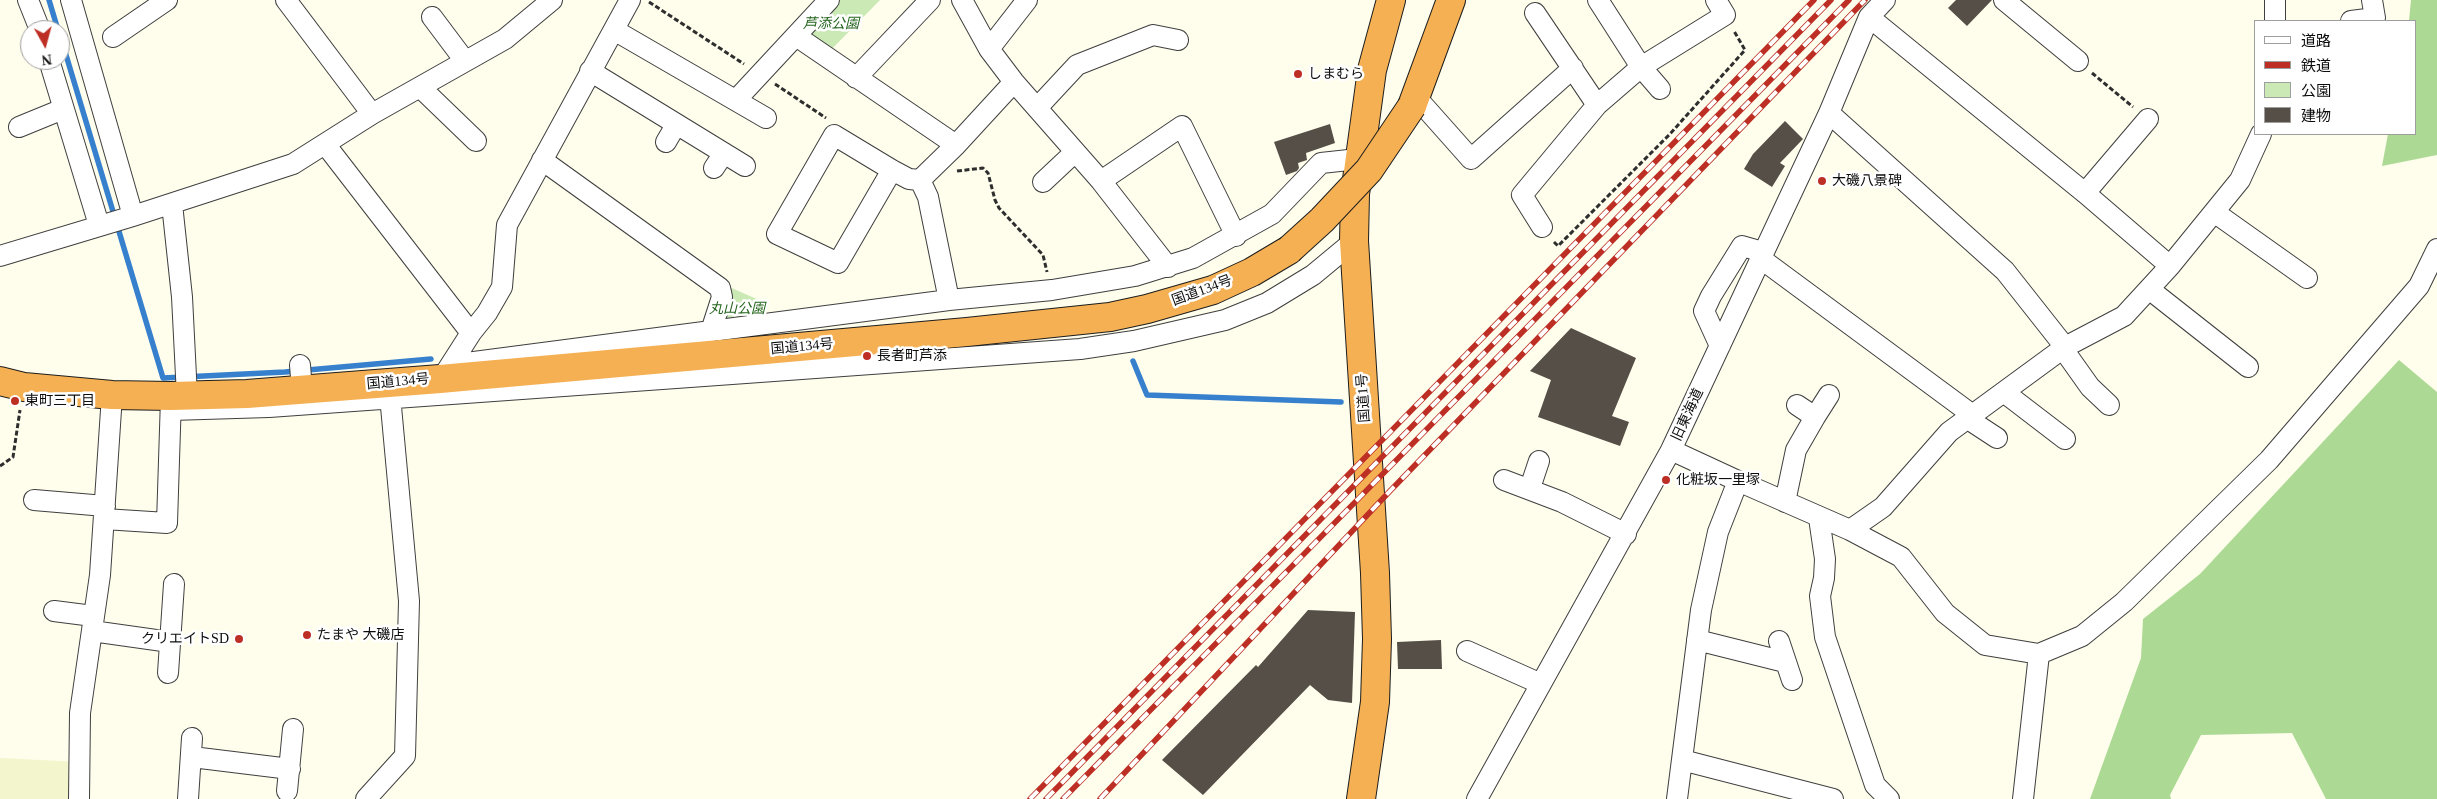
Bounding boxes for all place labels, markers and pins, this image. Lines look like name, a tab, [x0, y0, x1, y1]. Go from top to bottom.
place label: しまむら	[1308, 66, 1364, 82]
marker: しまむら	[1292, 68, 1304, 80]
place label: 大磯八景碑	[1832, 173, 1902, 189]
marker: 大磯八景碑	[1816, 175, 1828, 187]
place label: 長者町芦添	[877, 348, 947, 364]
marker: 長者町芦添	[861, 350, 873, 362]
place label: 東町三丁目	[25, 393, 95, 409]
marker: 東町三丁目	[9, 395, 21, 407]
place label: 化粧坂一里塚	[1676, 472, 1760, 488]
marker: 化粧坂一里塚	[1660, 474, 1672, 486]
place label: たまや 大磯店	[317, 627, 404, 643]
marker: たまや 大磯店	[301, 629, 313, 641]
place label: クリエイトSD	[141, 631, 229, 647]
marker: クリエイトSD	[233, 633, 245, 645]

